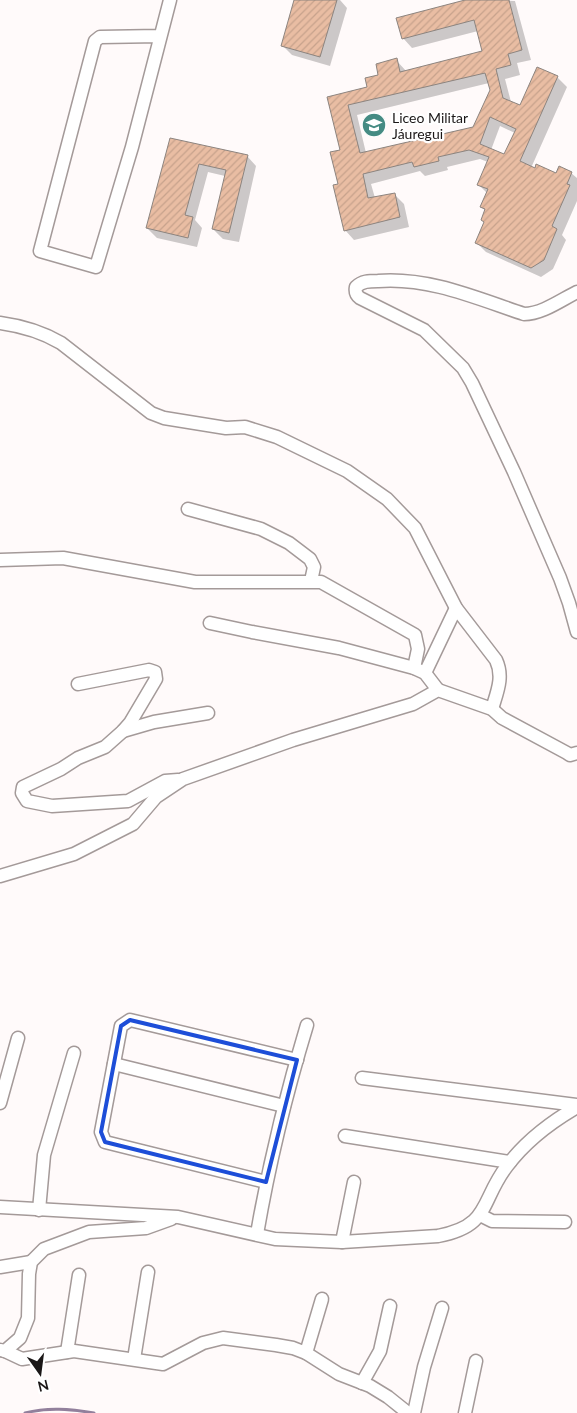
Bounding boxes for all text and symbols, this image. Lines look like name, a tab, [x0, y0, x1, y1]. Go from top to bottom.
place label: Liceo Militar Jáuregui	[392, 109, 468, 142]
school or university icon: Liceo Militar Jáuregui	[361, 112, 387, 138]
north arrow	[15, 1348, 65, 1398]
text: N	[36, 1377, 51, 1396]

